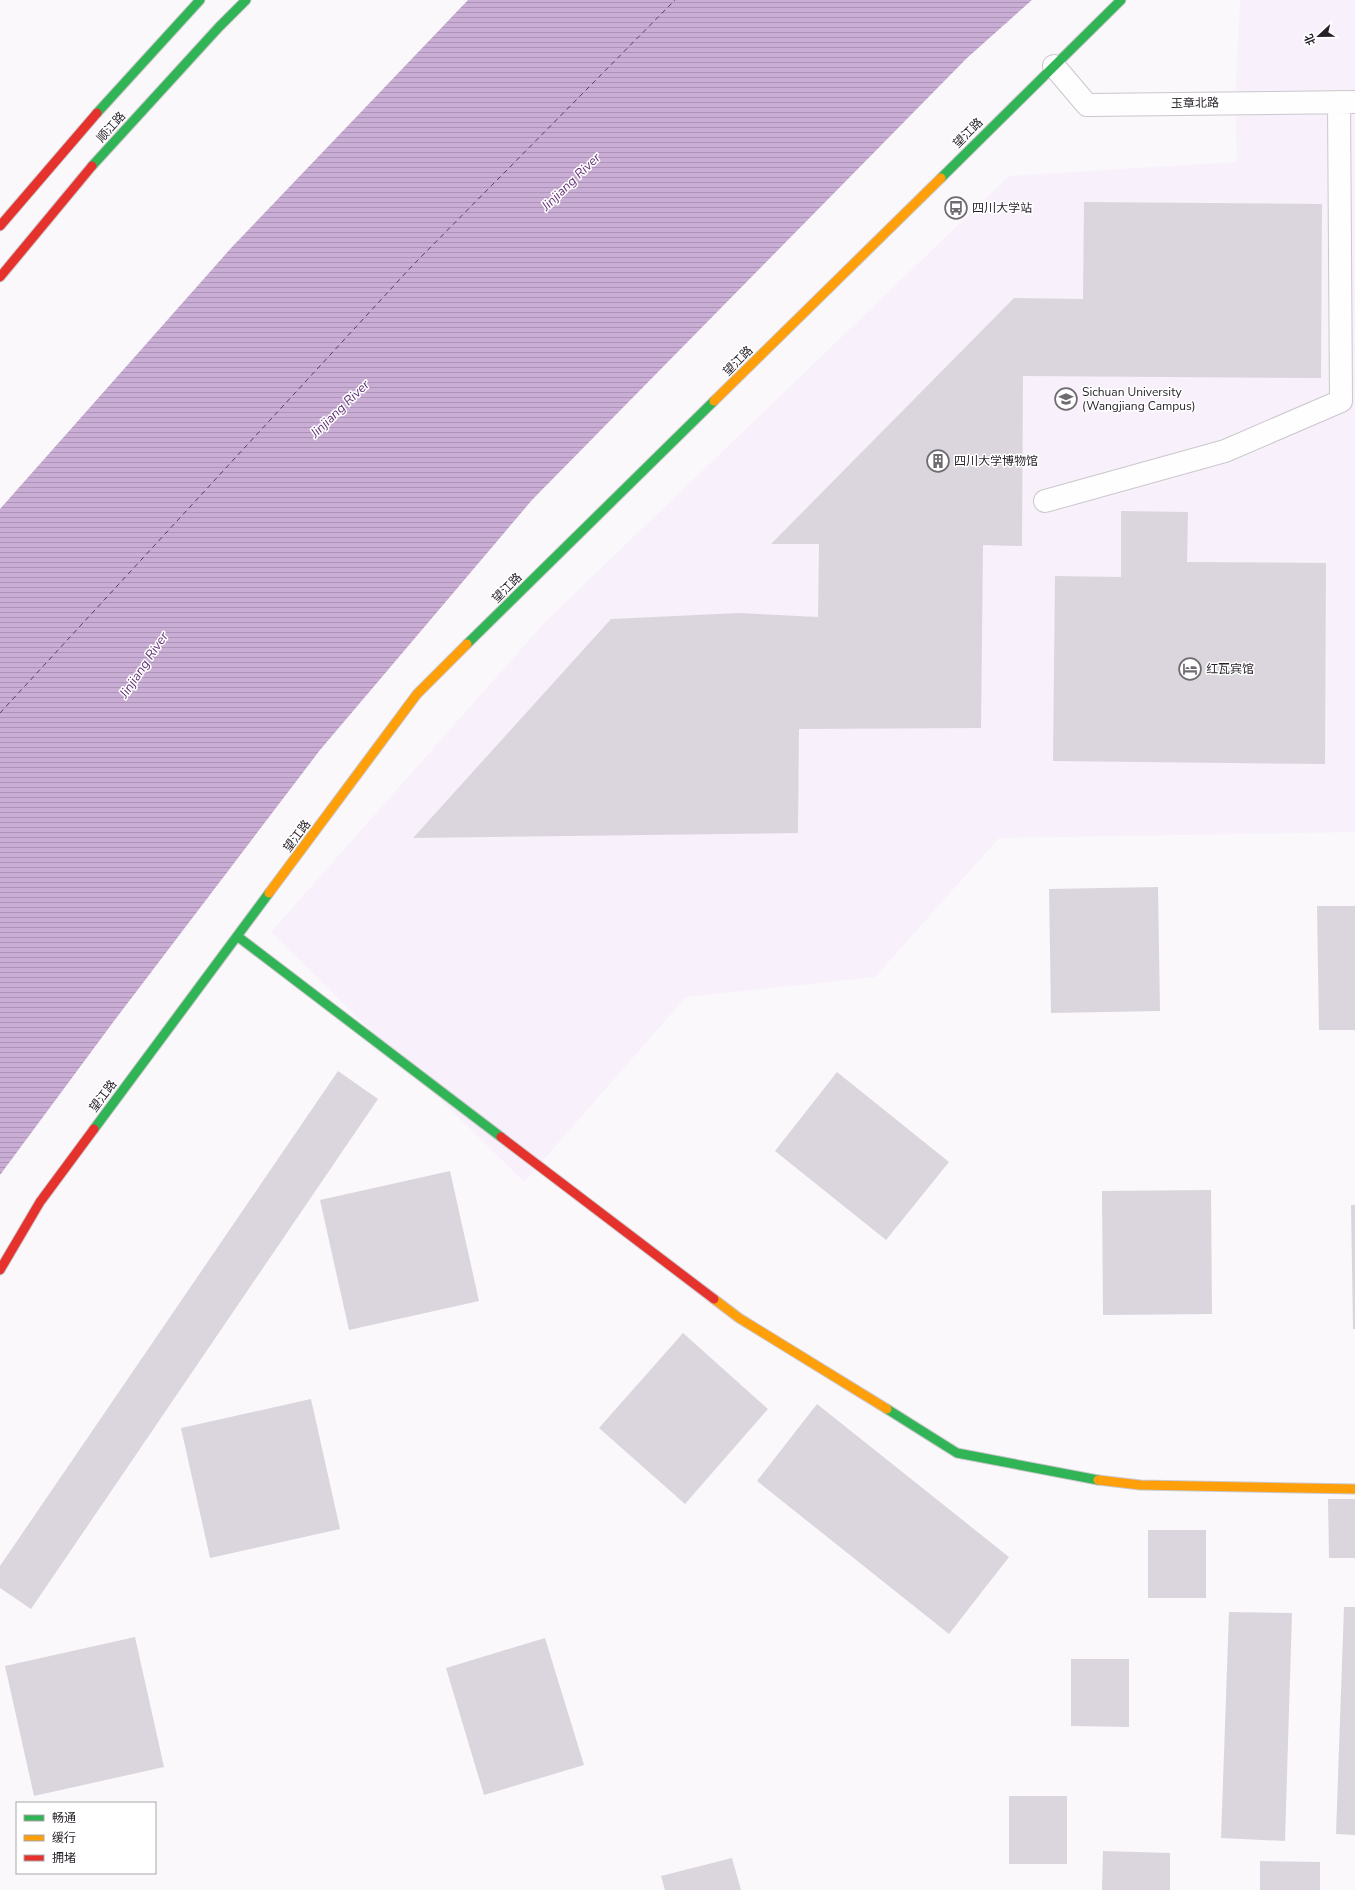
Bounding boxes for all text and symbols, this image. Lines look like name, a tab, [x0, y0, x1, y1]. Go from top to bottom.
north arrow	[1299, 16, 1339, 56]
text: 北	[1301, 32, 1319, 47]
street label: 玉章北路	[1171, 95, 1219, 111]
street label: 顺江路	[93, 108, 129, 146]
street label: 望江路	[950, 115, 986, 151]
water label: Jinjiang River	[537, 149, 605, 216]
bus stop icon: 四川大学站	[943, 195, 969, 221]
place label: 四川大学站	[972, 200, 1032, 216]
street label: 望江路	[720, 343, 756, 379]
water label: Jinjiang River	[306, 376, 374, 443]
place label: Sichuan University (Wangjiang Campus)	[1082, 384, 1196, 414]
school or university icon: Sichuan University (Wangjiang Campus)	[1053, 386, 1079, 412]
building icon: 四川大学博物馆	[925, 448, 951, 474]
place label: 四川大学博物馆	[954, 453, 1038, 469]
street label: 望江路	[489, 570, 525, 606]
water label: Jinjiang River	[115, 628, 173, 702]
hotel icon: 红瓦宾馆	[1177, 656, 1203, 682]
place label: 红瓦宾馆	[1206, 661, 1254, 677]
street label: 望江路	[280, 817, 314, 855]
street label: 望江路	[86, 1077, 120, 1115]
legend	[16, 1802, 156, 1874]
text: 畅通	[52, 1810, 76, 1826]
text: 缓行	[52, 1830, 76, 1846]
text: 拥堵	[52, 1850, 76, 1866]

